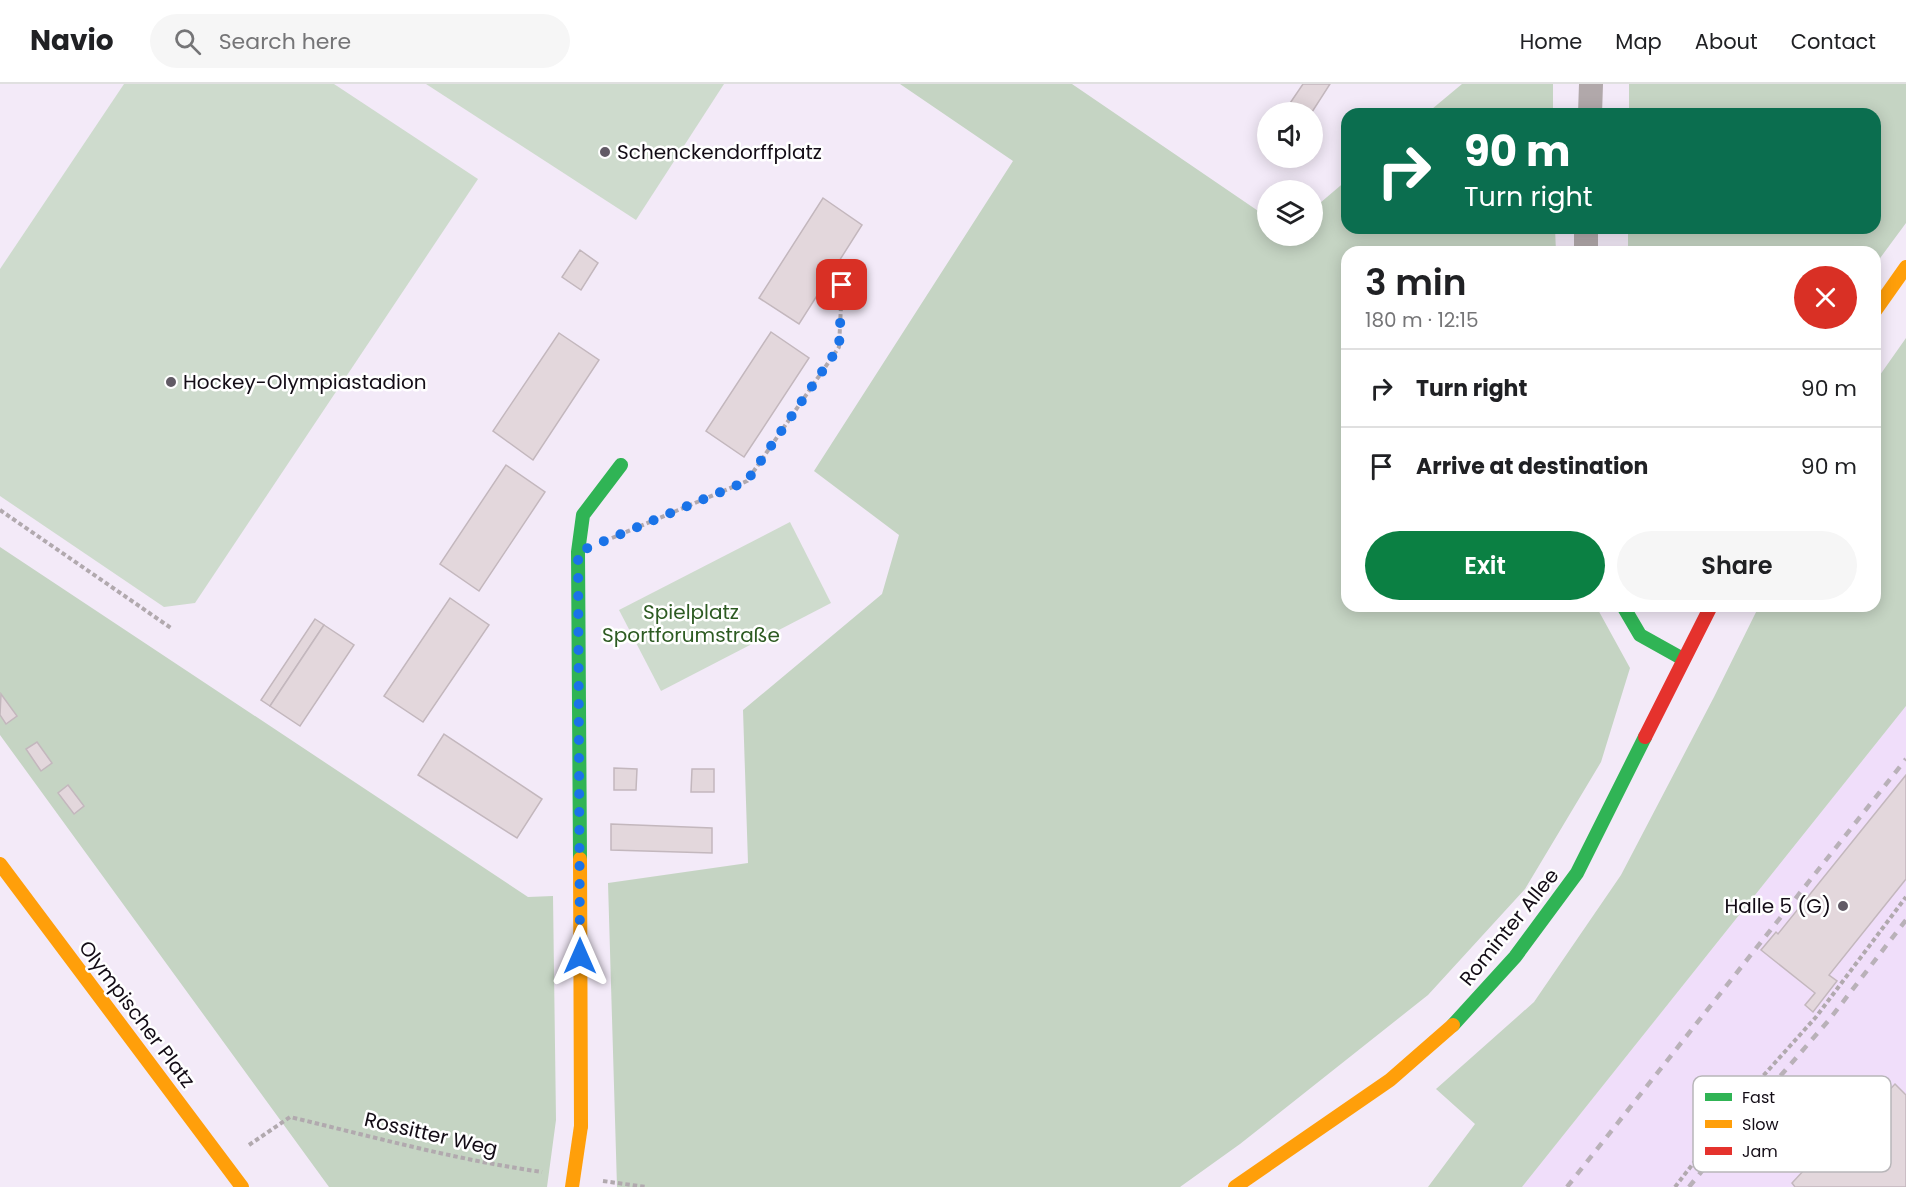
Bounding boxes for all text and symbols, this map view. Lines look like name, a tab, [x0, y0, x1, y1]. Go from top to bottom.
search box	[150, 14, 570, 68]
text: Navio	[30, 21, 114, 60]
icon: search	[171, 25, 204, 58]
text: Search here	[219, 26, 351, 57]
text: Home	[1520, 27, 1582, 56]
text: Map	[1615, 27, 1662, 56]
text: About	[1695, 27, 1758, 56]
text: Contact	[1791, 27, 1876, 56]
map controls	[1257, 102, 1323, 246]
button: sound	[1257, 102, 1323, 168]
text: 90 m	[1464, 122, 1571, 181]
icon: right	[1365, 132, 1443, 210]
place label: Schenckendorffplatz	[617, 138, 822, 166]
marker: Schenckendorffplatz	[598, 145, 612, 159]
text: Turn right	[1464, 178, 1593, 215]
button: layers	[1257, 180, 1323, 246]
text: 3 min	[1365, 257, 1467, 308]
pin	[816, 259, 867, 310]
button: close	[1794, 266, 1857, 329]
icon: arrive	[825, 268, 858, 301]
text: 180 m · 12:15	[1365, 306, 1479, 334]
place label: Hockey-Olympiastadion	[183, 368, 427, 396]
icon: right	[1365, 372, 1398, 405]
text: Turn right	[1416, 373, 1527, 404]
text: 90 m	[1801, 373, 1857, 404]
marker: Hockey-Olympiastadion	[164, 375, 178, 389]
icon: arrive	[1365, 450, 1398, 483]
text: Arrive at destination	[1416, 451, 1648, 482]
text: 90 m	[1801, 451, 1857, 482]
button: Exit	[1365, 531, 1605, 600]
button: Share	[1617, 531, 1857, 600]
park label: Spielplatz Sportforumstraße	[602, 598, 780, 649]
street label: Rominter Allee	[1453, 862, 1565, 992]
place label: Halle 5 (G)	[1724, 892, 1831, 920]
marker: Halle 5 (G)	[1836, 899, 1850, 913]
position arrow	[548, 924, 612, 988]
street label: Olympischer Platz	[72, 935, 202, 1093]
legend	[1693, 1076, 1891, 1172]
text: Fast	[1742, 1086, 1775, 1109]
street label: Rossitter Weg	[362, 1105, 500, 1163]
text: Slow	[1742, 1113, 1779, 1136]
text: Jam	[1742, 1140, 1778, 1163]

